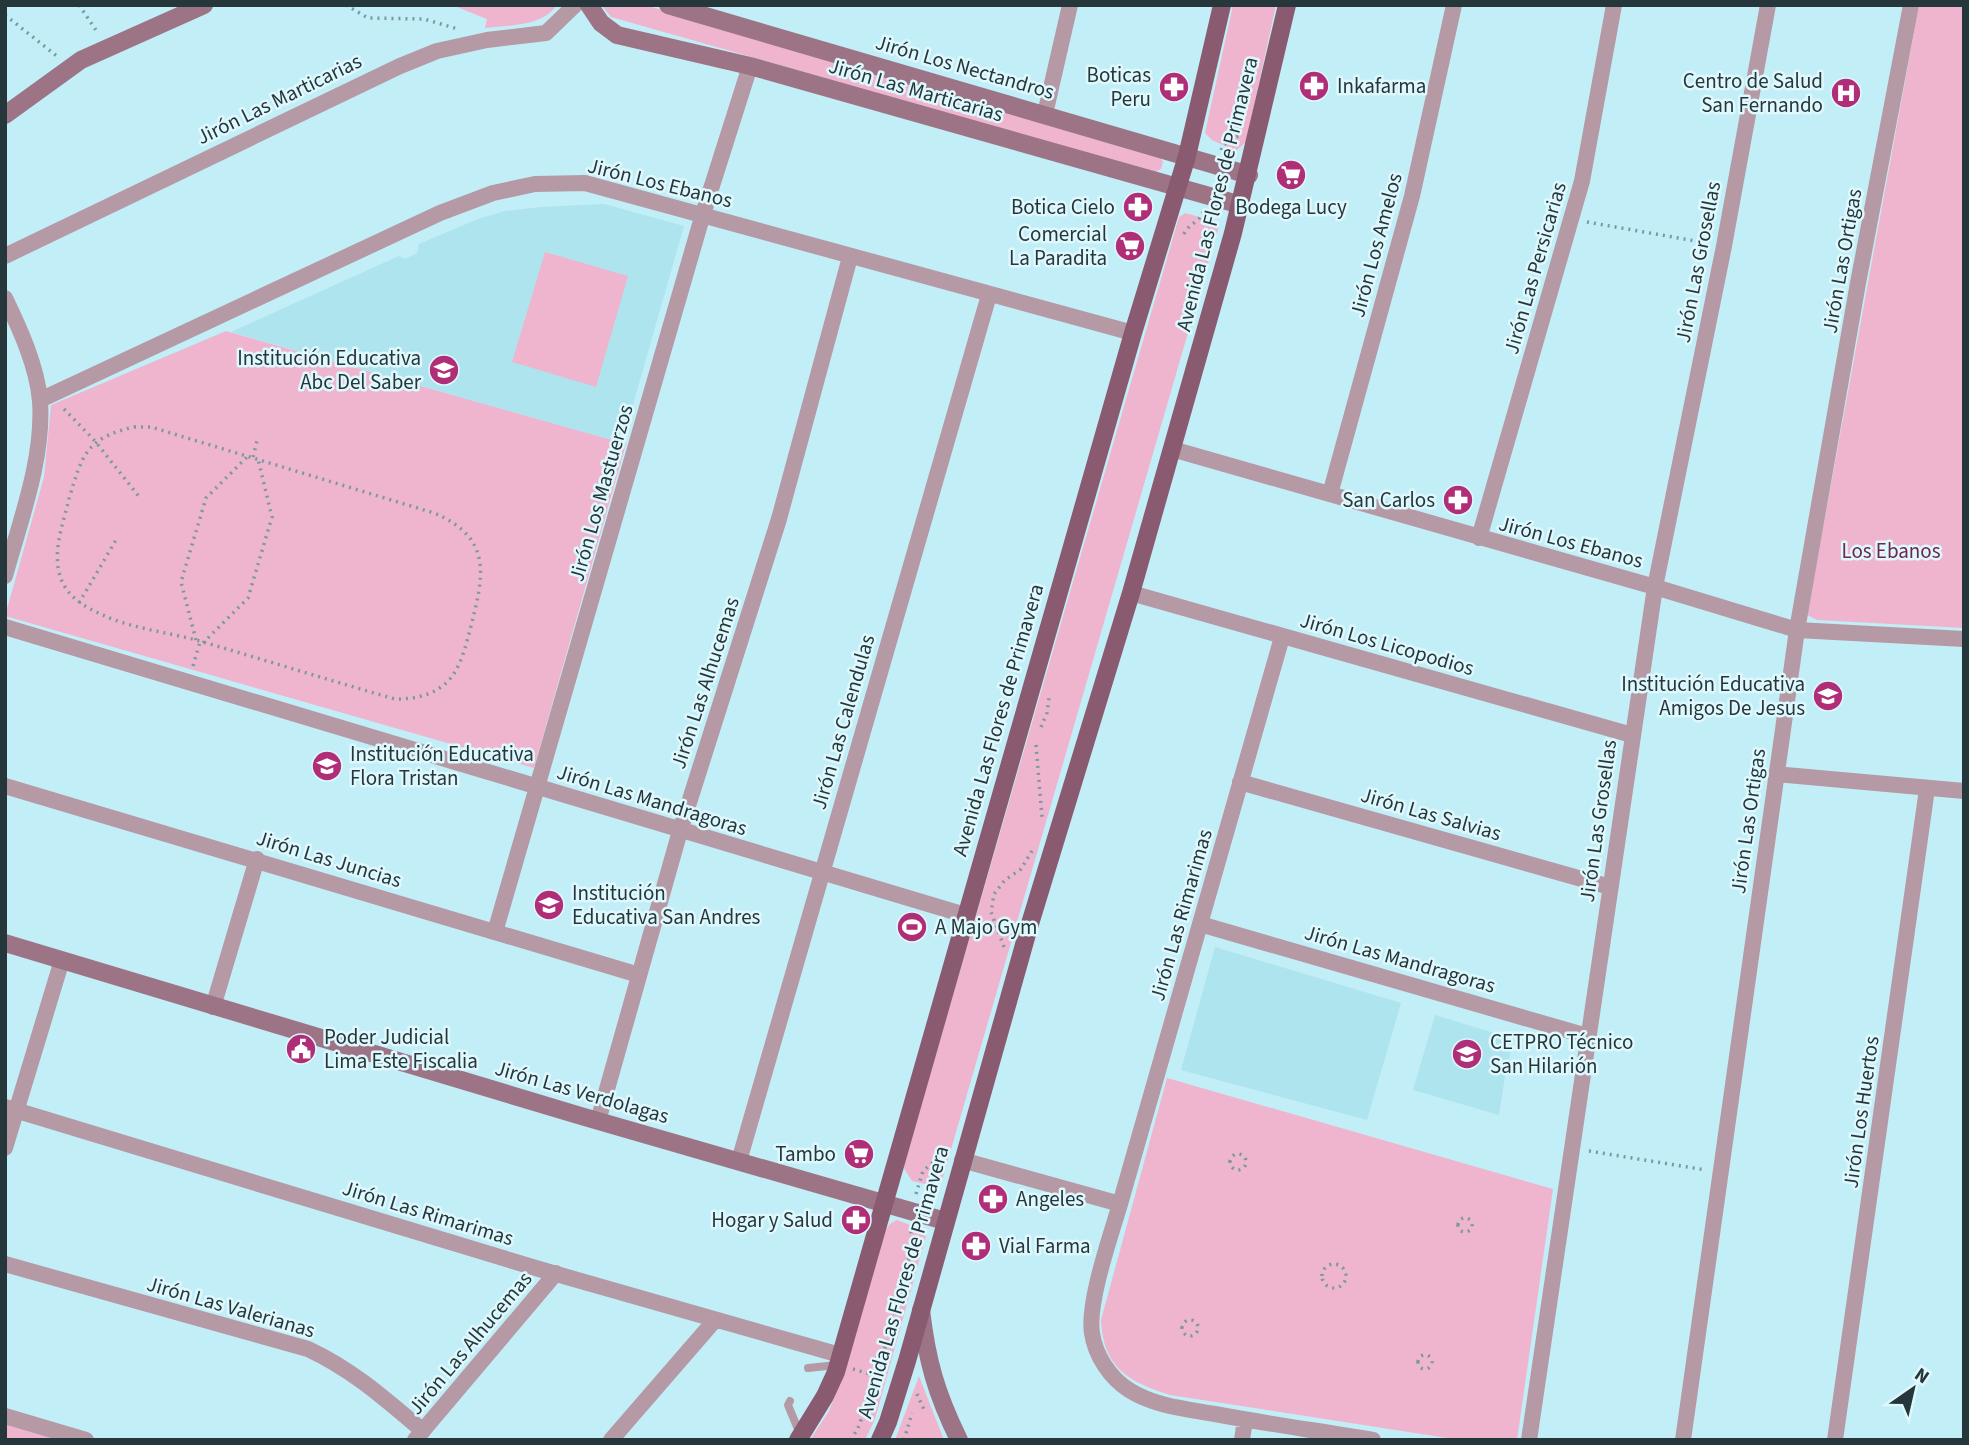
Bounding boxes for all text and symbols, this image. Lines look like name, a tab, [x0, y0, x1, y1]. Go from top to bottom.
street label: Jirón Los Nectandros	[872, 27, 1058, 107]
street label: Jirón Las Marticarias	[191, 46, 367, 152]
street label: Jirón Las Marticarias	[825, 51, 1007, 129]
street label: Avenida Las Flores de Primavera	[1168, 54, 1266, 334]
place label: Boticas Peru	[1087, 60, 1151, 114]
place label: Centro de Salud San Fernando	[1683, 66, 1823, 120]
pharmacy icon: Inkafarma	[1297, 69, 1331, 103]
pharmacy icon: Boticas Peru	[1157, 70, 1191, 104]
place label: Inkafarma	[1337, 71, 1426, 101]
hospital icon: Centro de Salud San Fernando	[1829, 76, 1863, 110]
street label: Jirón Los Ebanos	[584, 151, 736, 216]
supermarket icon: Bodega Lucy	[1274, 158, 1308, 192]
street label: Jirón Los Amelos	[1342, 169, 1410, 321]
street label: Jirón Las Persicarias	[1496, 178, 1574, 358]
street label: Jirón Las Grosellas	[1668, 179, 1728, 345]
street label: Jirón Las Ortigas	[1815, 186, 1870, 336]
pharmacy icon: Botica Cielo	[1121, 190, 1155, 224]
place label: Botica Cielo	[1011, 192, 1115, 222]
place label: Bodega Lucy	[1235, 192, 1347, 222]
place label: Comercial La Paradita	[1009, 219, 1107, 273]
supermarket icon: Comercial La Paradita	[1113, 229, 1147, 263]
place label: Institución Educativa Abc Del Saber	[237, 343, 422, 397]
school or university icon: Institución Educativa Abc Del Saber	[427, 353, 461, 387]
street label: Jirón Los Mastuerzos	[561, 401, 641, 585]
pharmacy icon: San Carlos	[1441, 483, 1475, 517]
place label: San Carlos	[1342, 485, 1435, 515]
street label: Jirón Los Ebanos	[1496, 508, 1647, 576]
park label: Los Ebanos	[1842, 536, 1941, 566]
street label: Avenida Las Flores de Primavera	[945, 580, 1051, 860]
street label: Jirón Las Alhucemas	[663, 593, 747, 773]
street label: Jirón Los Licopodios	[1297, 605, 1478, 683]
street label: Jirón Las Calendulas	[804, 631, 882, 813]
place label: Institución Educativa Amigos De Jesus	[1621, 669, 1805, 723]
school or university icon: Institución Educativa Amigos De Jesus	[1811, 679, 1845, 713]
street label: Jirón Las Grosellas	[1572, 738, 1624, 904]
place label: Institución Educativa Flora Tristan	[350, 739, 534, 793]
street label: Jirón Las Ortigas	[1723, 746, 1773, 896]
school or university icon: Institución Educativa Flora Tristan	[310, 749, 344, 783]
street label: Jirón Las Mandragoras	[553, 757, 751, 843]
street label: Jirón Las Salvias	[1357, 780, 1505, 848]
street label: Jirón Las Juncias	[253, 823, 405, 895]
street label: Jirón Las Rimarimas	[1142, 825, 1220, 1004]
place label: Institución Educativa San Andres	[572, 878, 761, 932]
school or university icon: Institución Educativa San Andres	[532, 888, 566, 922]
sports icon: A Majo Gym	[895, 910, 929, 944]
place label: A Majo Gym	[935, 912, 1037, 942]
street label: Jirón Las Mandragoras	[1301, 917, 1499, 1001]
place label: Poder Judicial Lima Este Fiscalia	[324, 1022, 478, 1076]
place label: CETPRO Técnico San Hilarión	[1490, 1027, 1633, 1081]
public building icon: Poder Judicial Lima Este Fiscalia	[284, 1032, 318, 1066]
street label: Jirón Los Huertos	[1835, 1034, 1887, 1190]
school or university icon: CETPRO Técnico San Hilarión	[1450, 1037, 1484, 1071]
street label: Jirón Las Verdolagas	[491, 1053, 673, 1131]
supermarket icon: Tambo	[842, 1137, 876, 1171]
place label: Tambo	[775, 1139, 836, 1169]
street label: Avenida Las Flores de Primavera	[850, 1142, 956, 1422]
street label: Jirón Las Rimarimas	[339, 1173, 517, 1253]
pharmacy icon: Angeles	[976, 1182, 1010, 1216]
place label: Angeles	[1016, 1184, 1084, 1214]
pharmacy icon: Hogar y Salud	[839, 1203, 873, 1237]
place label: Hogar y Salud	[711, 1205, 833, 1235]
pharmacy icon: Vial Farma	[959, 1229, 993, 1263]
place label: Vial Farma	[999, 1231, 1091, 1261]
street label: Jirón Las Alhucemas	[401, 1265, 539, 1421]
street label: Jirón Las Valerianas	[143, 1269, 319, 1345]
north arrow	[1878, 1354, 1948, 1424]
text: N	[1909, 1361, 1934, 1391]

